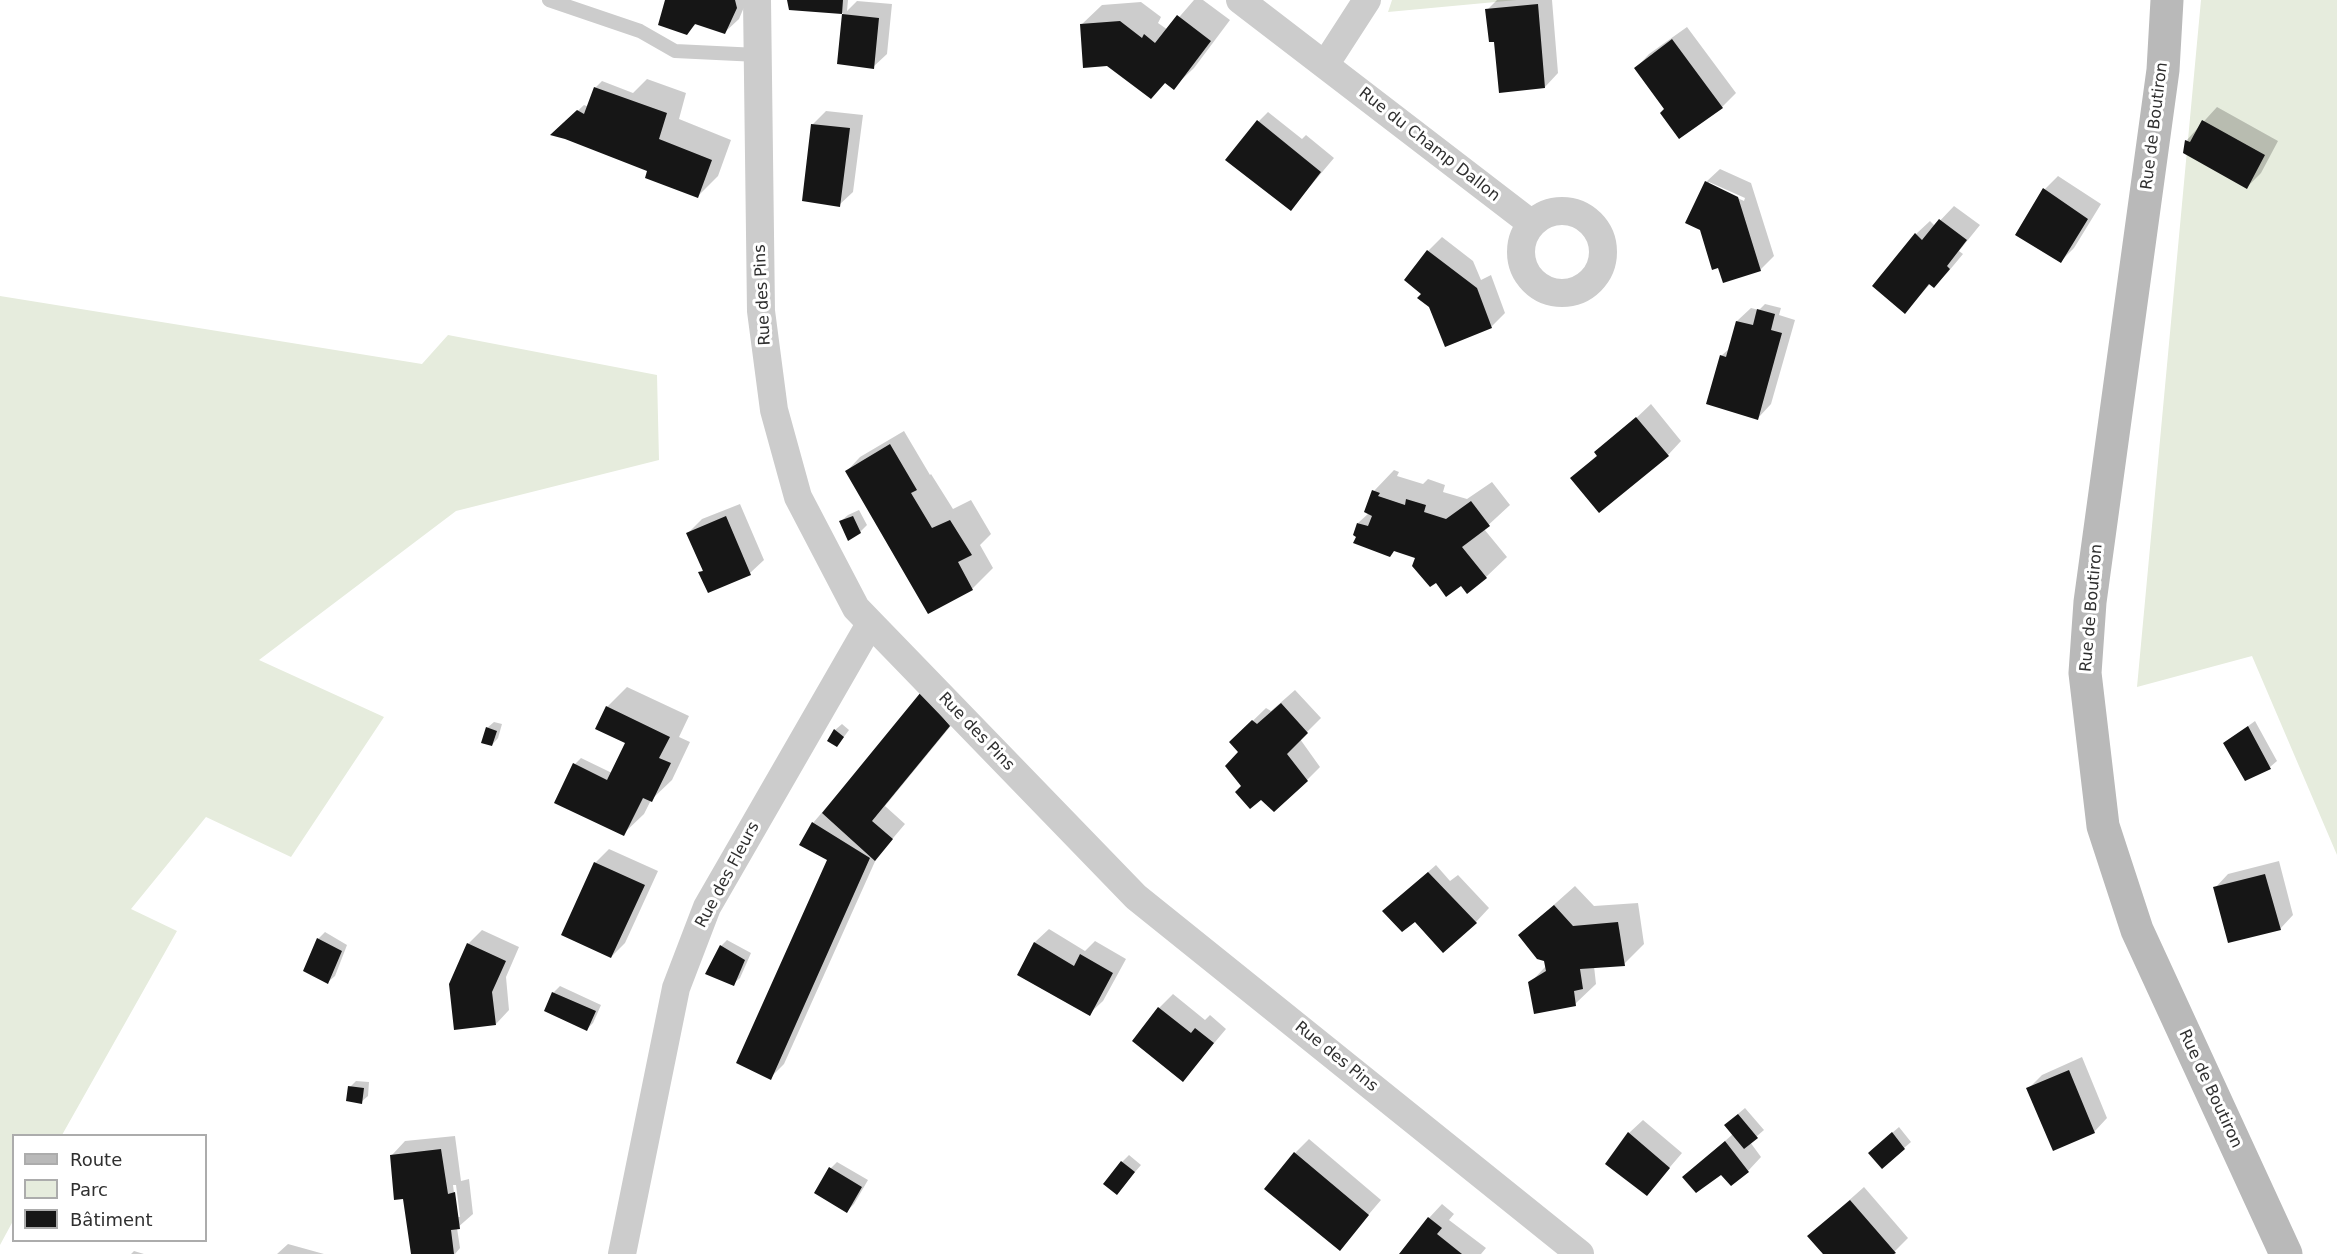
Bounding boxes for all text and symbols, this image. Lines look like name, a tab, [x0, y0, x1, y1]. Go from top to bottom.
street label: Rue de Boutiron	[2138, 61, 2172, 191]
street label: Rue du Champ Dallon	[1355, 84, 1503, 206]
street label: Rue des Pins	[751, 244, 775, 346]
street label: Rue de Boutiron	[2077, 543, 2107, 673]
street label: Rue des Pins	[934, 689, 1018, 775]
street label: Rue des Fleurs	[692, 819, 764, 931]
street label: Rue des Pins	[1291, 1018, 1381, 1096]
street label: Rue de Boutiron	[2174, 1027, 2246, 1151]
legend	[12, 1134, 207, 1242]
text: Route	[70, 1149, 122, 1170]
text: Parc	[70, 1179, 108, 1200]
text: Bâtiment	[70, 1209, 153, 1230]

